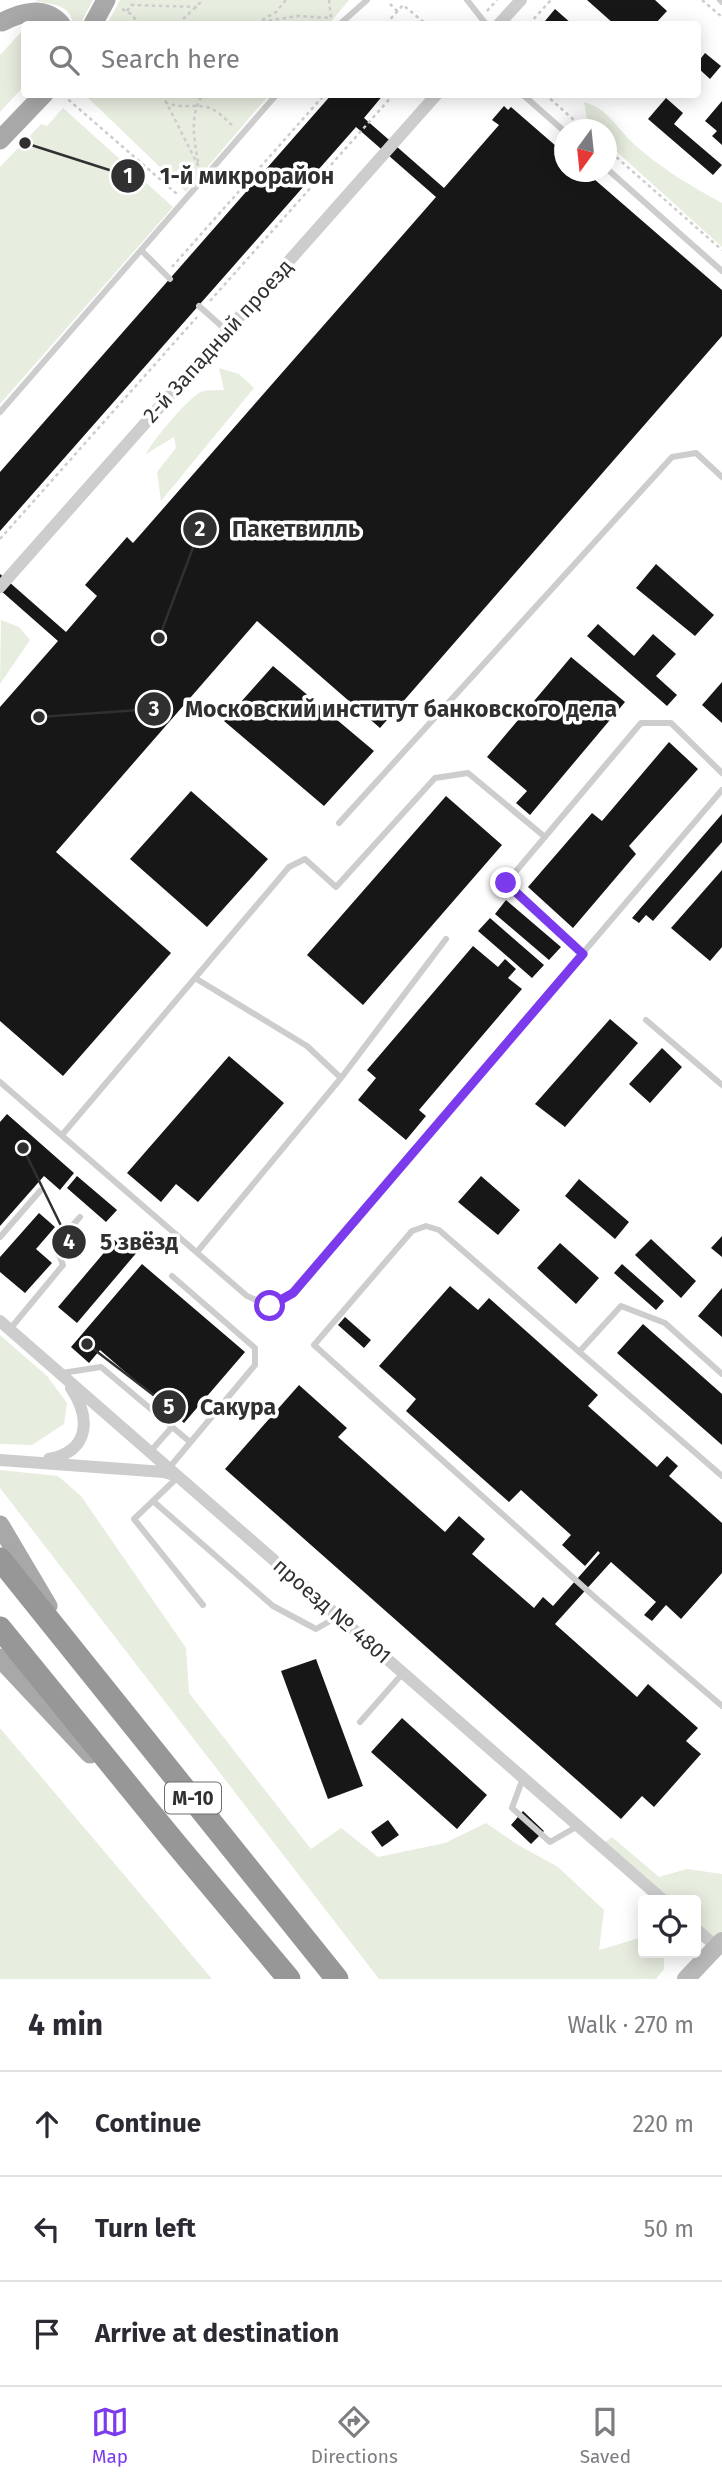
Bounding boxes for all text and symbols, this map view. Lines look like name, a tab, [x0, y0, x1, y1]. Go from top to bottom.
search box	[21, 21, 701, 98]
icon: search	[45, 41, 83, 79]
text: Search here	[101, 44, 240, 75]
north arrow	[554, 119, 617, 182]
callout: 1-й микрорайон	[110, 154, 348, 198]
text: 1-й микрорайон	[160, 162, 334, 190]
text: 1	[123, 163, 133, 189]
street label: 2-й Западный проезд	[138, 254, 298, 428]
callout: Пакетвилль	[183, 507, 374, 551]
text: Пакетвилль	[232, 515, 360, 543]
text: 2	[195, 516, 206, 542]
callout: Московский институт банковского дела	[136, 687, 631, 731]
text: Московский институт банковского дела	[185, 695, 617, 723]
text: 3	[148, 696, 160, 722]
route end	[490, 867, 521, 898]
callout: 5 звёзд	[51, 1220, 192, 1264]
text: 5 звёзд	[100, 1228, 178, 1256]
text: 4	[63, 1229, 75, 1255]
route start	[254, 1290, 285, 1321]
callout: Сакура	[151, 1385, 291, 1429]
text: Сакура	[200, 1393, 276, 1421]
text: 5	[163, 1394, 175, 1420]
street label: проезд № 4801	[268, 1553, 396, 1669]
road number: М-10	[165, 1782, 221, 1814]
map controls	[638, 1895, 701, 1958]
button: locate	[638, 1895, 701, 1958]
text: 4 min	[28, 2007, 103, 2043]
text: Walk · 270 m	[567, 2011, 694, 2039]
icon: ahead	[28, 2105, 66, 2143]
text: Continue	[95, 2108, 201, 2139]
text: 220 m	[633, 2110, 694, 2138]
icon: left	[28, 2210, 66, 2248]
text: Turn left	[95, 2213, 196, 2244]
text: 50 m	[644, 2215, 694, 2243]
icon: arrive	[28, 2315, 66, 2353]
text: Arrive at destination	[95, 2318, 339, 2349]
tab: Map	[91, 2403, 129, 2468]
tab: Directions	[311, 2403, 398, 2468]
tab: Saved	[580, 2403, 631, 2468]

